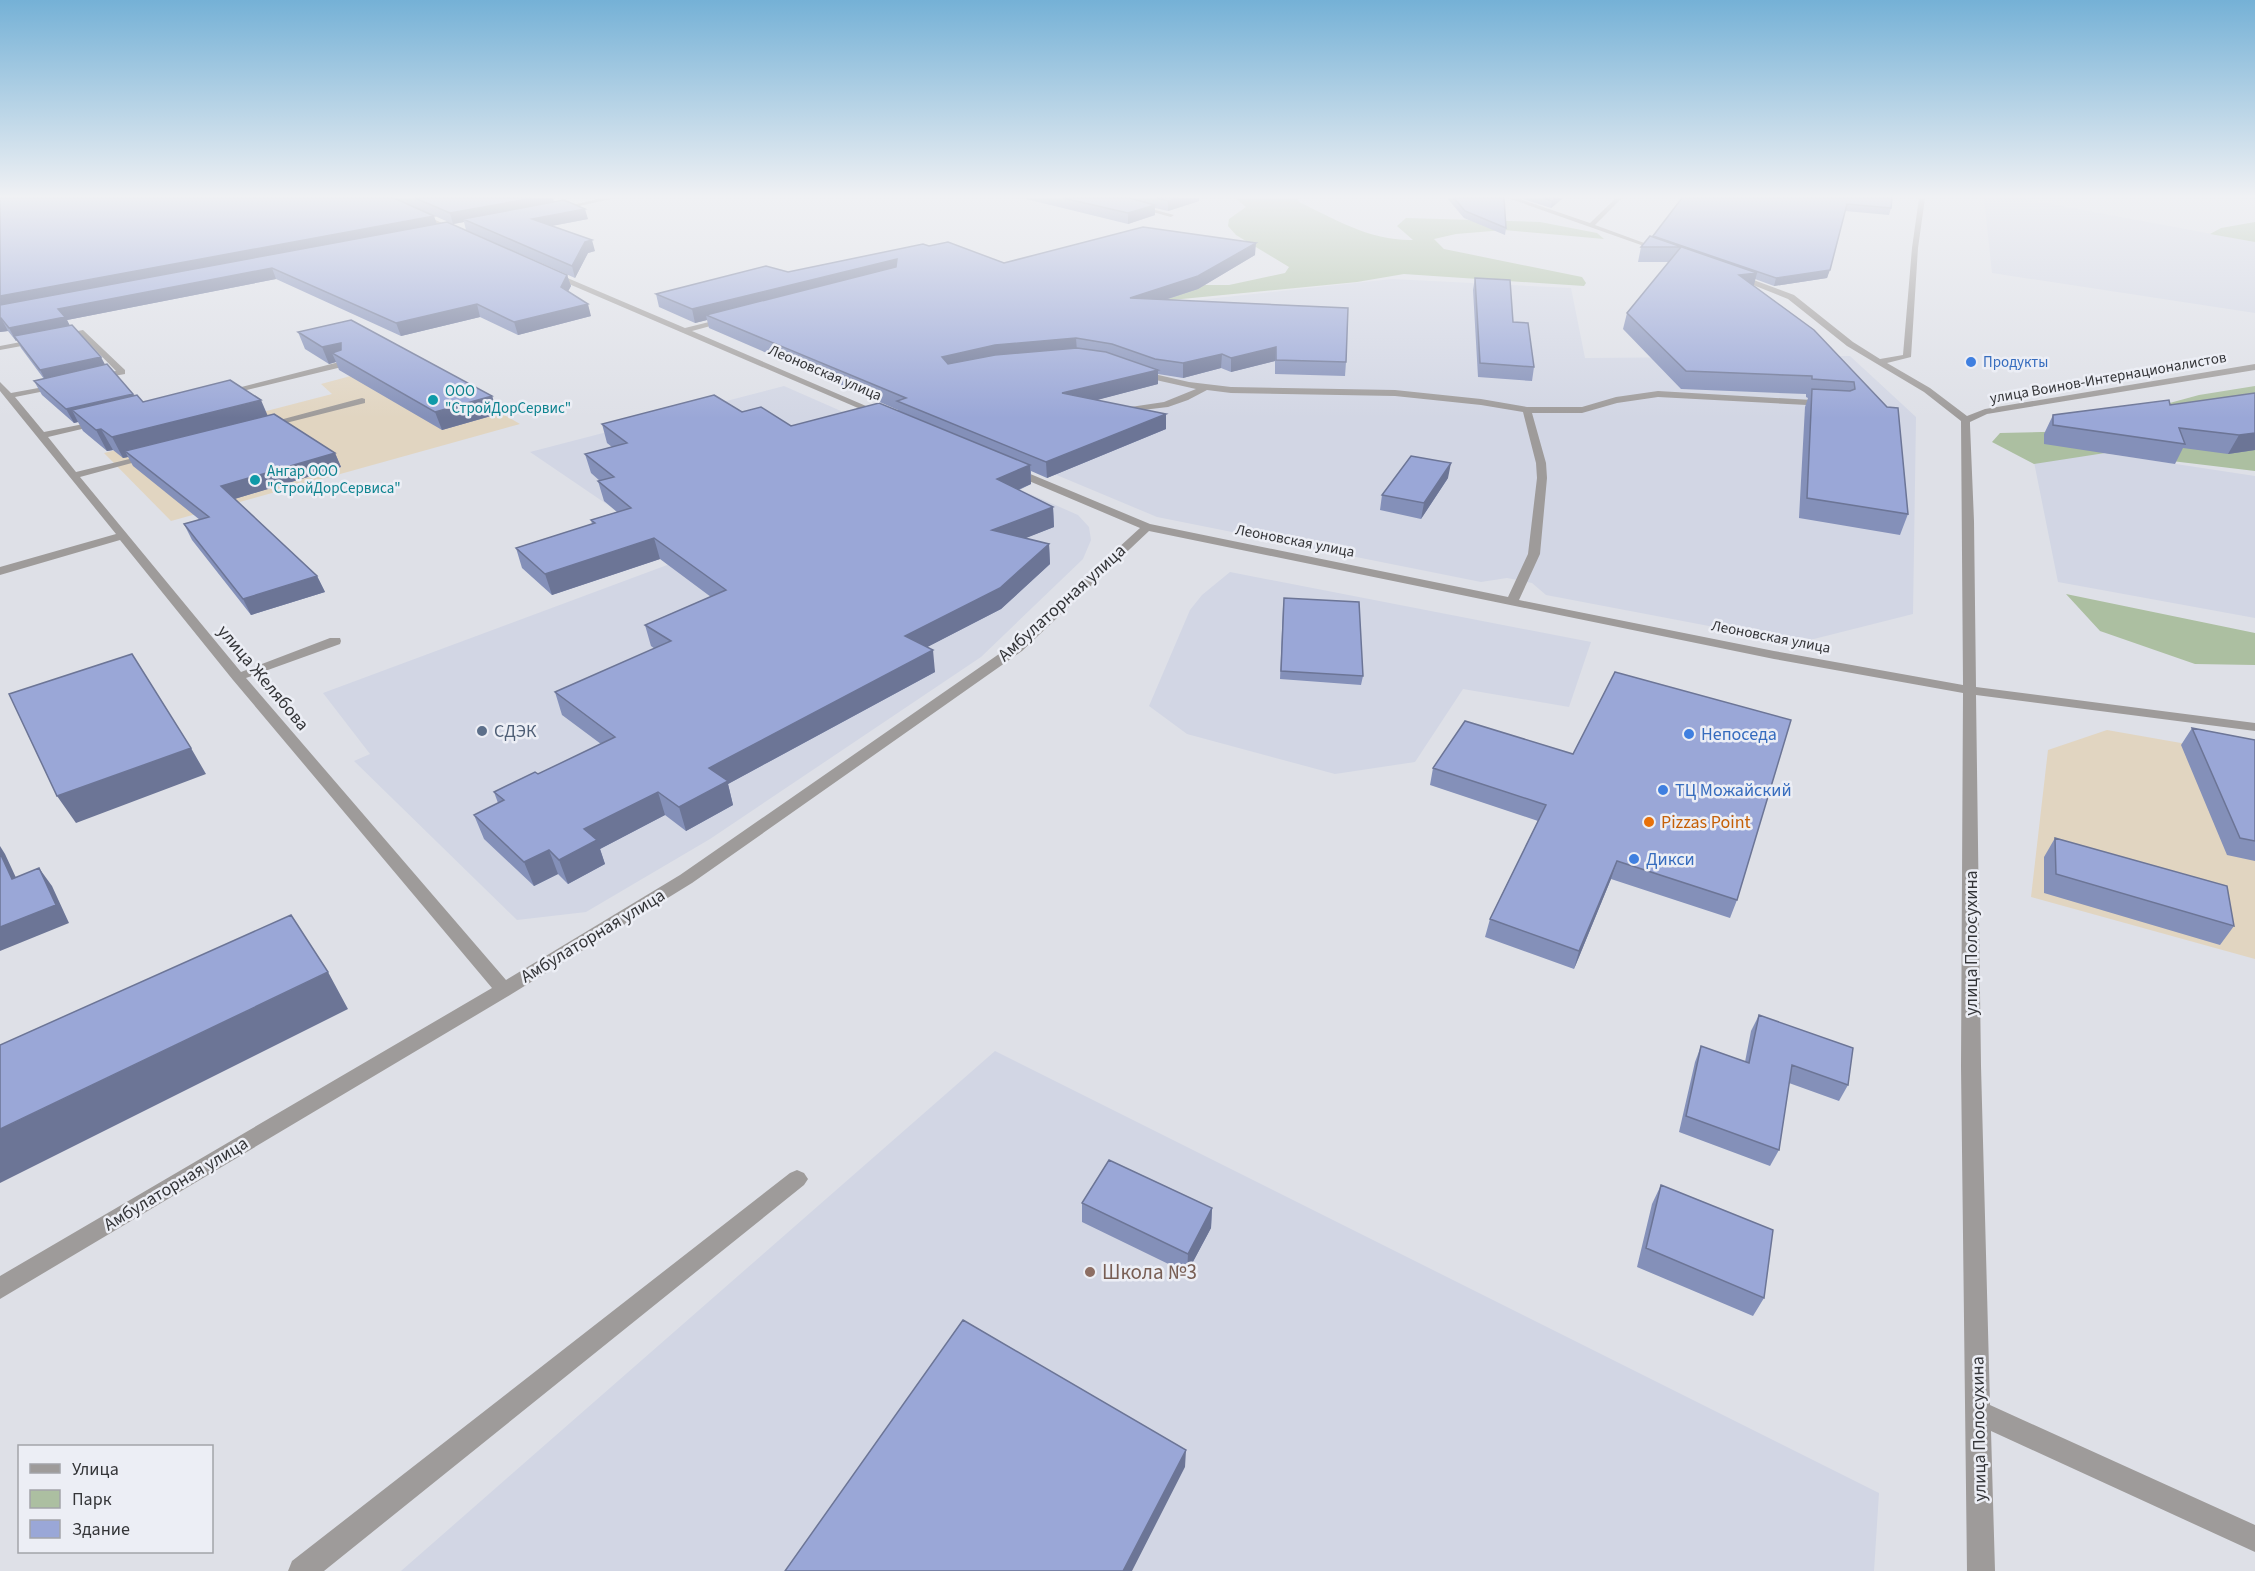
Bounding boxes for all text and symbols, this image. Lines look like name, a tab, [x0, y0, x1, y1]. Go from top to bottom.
street label: Леоновская улица	[765, 340, 885, 406]
street label: улица Воинов-Интернационалистов	[1988, 347, 2228, 409]
place label: Продукты	[1983, 352, 2048, 373]
marker: Продукты	[1964, 355, 1978, 369]
place label: ООО "СтройДорСервис"	[445, 381, 571, 419]
marker: ООО "СтройДорСервис"	[426, 393, 440, 407]
place label: Ангар ООО "СтройДорСервиса"	[267, 461, 401, 499]
marker: Ангар ООО "СтройДорСервиса"	[248, 473, 262, 487]
street label: Леоновская улица	[1234, 519, 1356, 563]
street label: Амбулаторная улица	[993, 539, 1131, 667]
street label: Леоновская улица	[1710, 615, 1832, 659]
street label: улица Желябова	[211, 620, 315, 736]
place label: СДЭК	[494, 719, 537, 744]
place label: Непоседа	[1701, 722, 1777, 747]
marker: СДЭК	[475, 724, 489, 738]
marker: Непоседа	[1682, 727, 1696, 741]
place label: ТЦ Можайский	[1675, 778, 1792, 803]
marker: ТЦ Можайский	[1656, 783, 1670, 797]
place label: Pizzas Point	[1661, 810, 1751, 835]
marker: Pizzas Point	[1642, 815, 1656, 829]
place label: Дикси	[1646, 847, 1695, 872]
marker: Дикси	[1627, 852, 1641, 866]
street label: улица Полосухина	[1959, 870, 1984, 1016]
street label: Амбулаторная улица	[516, 883, 670, 989]
street label: Амбулаторная улица	[99, 1131, 253, 1237]
place label: Школа №3	[1102, 1257, 1197, 1287]
marker: Школа №3	[1083, 1265, 1097, 1279]
street label: улица Полосухина	[1965, 1356, 1993, 1502]
legend	[18, 1445, 213, 1553]
text: Улица	[72, 1457, 119, 1482]
text: Парк	[72, 1487, 112, 1512]
text: Здание	[72, 1517, 130, 1542]

